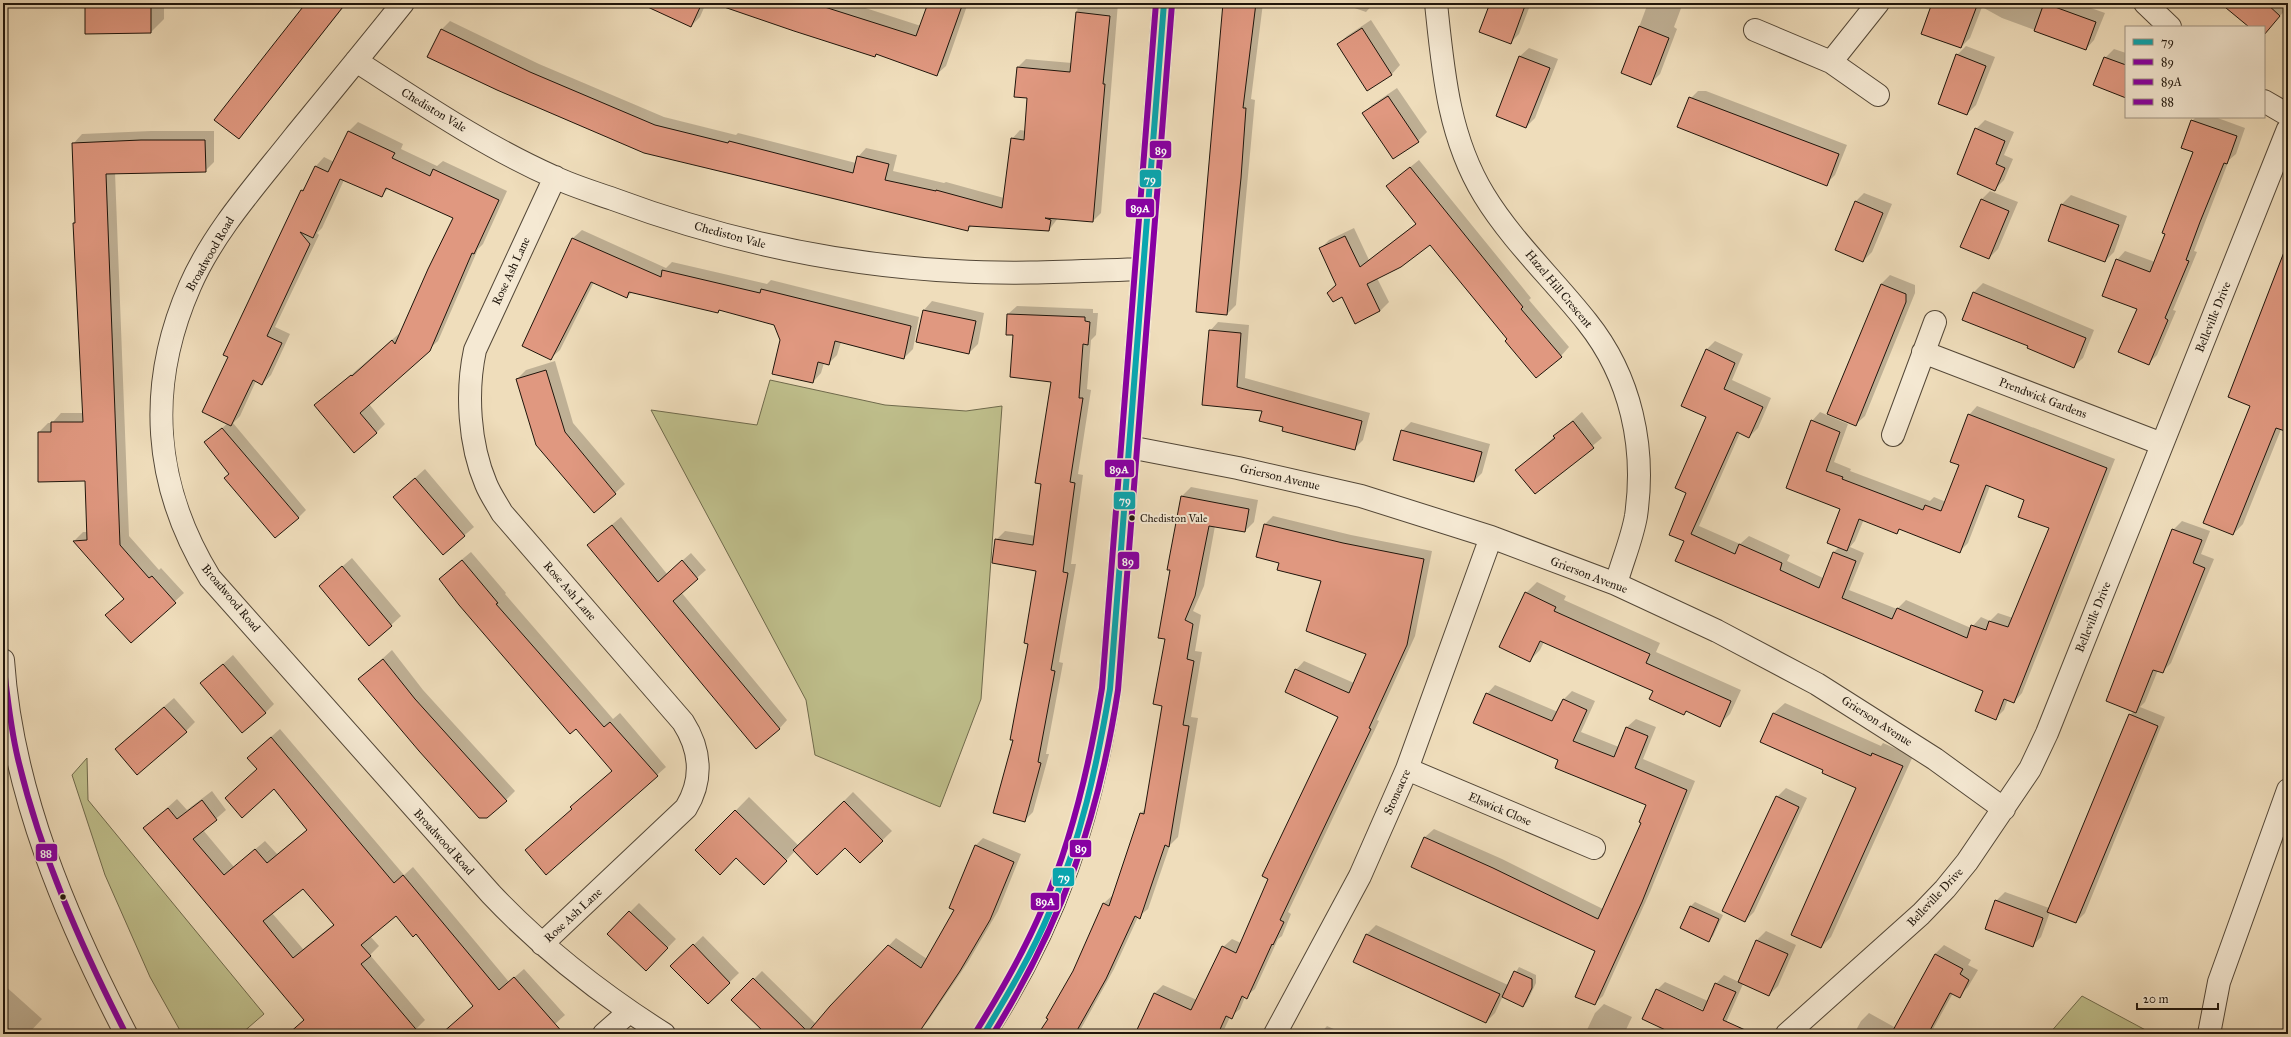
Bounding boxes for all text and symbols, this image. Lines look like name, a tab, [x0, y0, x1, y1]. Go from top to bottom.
legend	[2125, 26, 2265, 118]
text: 79	[2161, 35, 2174, 49]
text: 89	[2161, 55, 2174, 69]
text: 89A	[2161, 75, 2182, 89]
street label: Chediston Vale	[399, 85, 469, 135]
text: 88	[2161, 95, 2174, 109]
line badge: 89	[1149, 140, 1172, 159]
text: 89	[1155, 144, 1167, 158]
line badge: 79	[1139, 169, 1162, 188]
text: 79	[1144, 173, 1156, 187]
line badge: 89A	[1125, 198, 1155, 218]
text: 89A	[1130, 202, 1150, 216]
street label: Broadwood Road	[183, 214, 237, 294]
street label: Chediston Vale	[693, 219, 767, 251]
street label: Rose Ash Lane	[489, 235, 533, 307]
street label: Hazel Hill Crescent	[1522, 247, 1596, 331]
street label: Belleville Drive	[2192, 280, 2234, 354]
street label: Prendwick Gardens	[1997, 375, 2089, 421]
line badge: 89A	[1104, 459, 1135, 478]
street label: Grierson Avenue	[1239, 461, 1321, 493]
text: 89A	[1109, 463, 1129, 477]
line badge: 79	[1113, 491, 1136, 510]
text: 79	[1119, 494, 1131, 508]
place label: Chediston Vale	[1140, 512, 1208, 525]
marker: Chediston Vale	[1127, 513, 1137, 523]
line badge: 89	[1117, 551, 1140, 570]
street label: Grierson Avenue	[1548, 554, 1630, 596]
text: 89	[1122, 555, 1134, 569]
street label: Rose Ash Lane	[541, 559, 599, 623]
street label: Broadwood Road	[199, 561, 263, 635]
street label: Belleville Drive	[2072, 580, 2114, 654]
street label: Grierson Avenue	[1839, 693, 1915, 749]
street label: Stoneacre	[1381, 767, 1413, 817]
street label: Elswick Close	[1466, 789, 1534, 829]
street label: Broadwood Road	[411, 806, 477, 878]
line badge: 89	[1069, 839, 1092, 858]
text: 89	[1075, 842, 1087, 856]
line badge: 88	[35, 843, 58, 862]
text: 88	[40, 847, 52, 860]
street label: Belleville Drive	[1904, 865, 1966, 929]
line badge: 79	[1052, 867, 1075, 887]
text: 79	[1058, 871, 1070, 885]
street label: Rose Ash Lane	[541, 885, 605, 945]
unlabelled marker	[58, 892, 68, 902]
line badge: 89A	[1030, 892, 1060, 911]
text: 89A	[1035, 895, 1055, 909]
scale bar	[2137, 985, 2218, 1011]
text: 20 m	[2143, 992, 2169, 1006]

